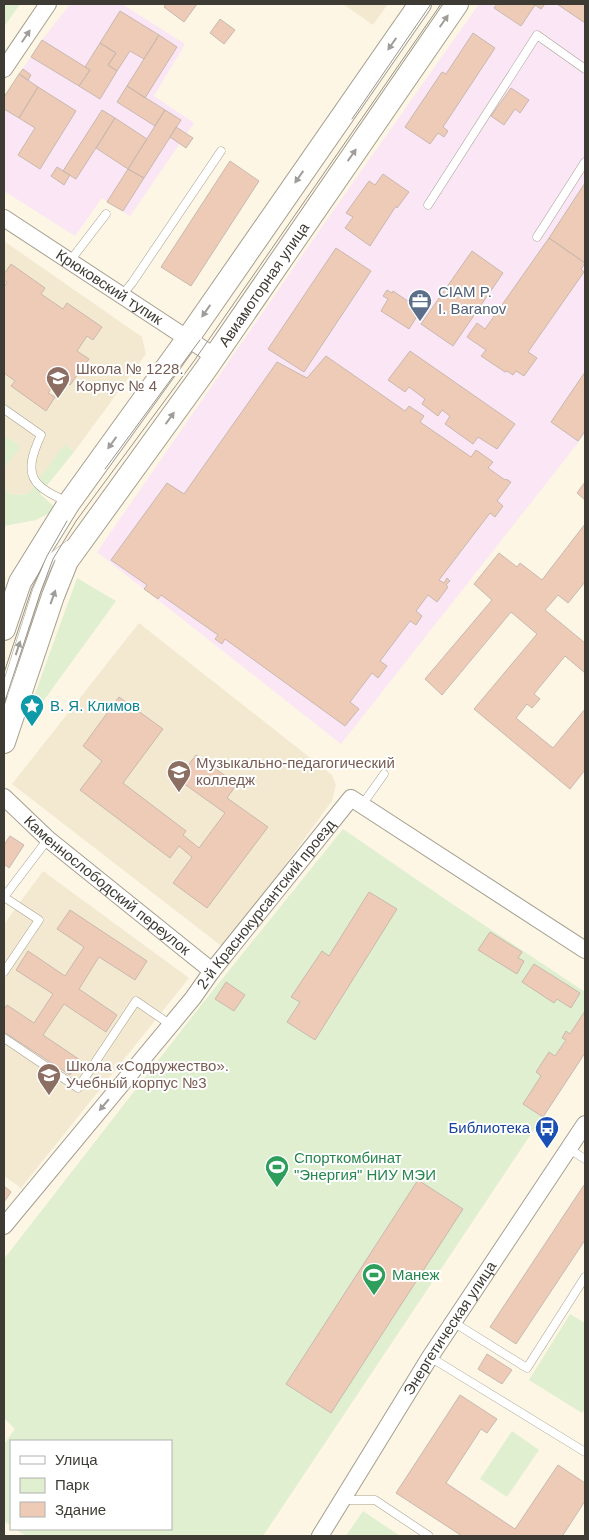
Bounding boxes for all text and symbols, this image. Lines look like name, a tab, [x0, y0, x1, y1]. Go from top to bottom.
one-way arrow	[440, 15, 449, 28]
one-way arrow	[21, 29, 31, 43]
one-way arrow	[387, 37, 397, 51]
one-way arrow	[347, 148, 357, 162]
one-way arrow	[294, 170, 304, 184]
street label: Авиамоторная улица	[215, 219, 312, 350]
street label: Крюковский тупик	[53, 246, 166, 328]
place label: CIAM P. I. Baranov	[438, 283, 507, 317]
office icon: CIAM P. I. Baranov	[407, 288, 433, 322]
one-way arrow	[201, 304, 211, 317]
place label: Школа № 1228. Корпус № 4	[76, 360, 184, 394]
school or university icon: Школа № 1228. Корпус № 4	[45, 365, 71, 399]
one-way arrow	[165, 411, 175, 425]
one-way arrow	[107, 436, 117, 450]
one-way arrow	[50, 589, 57, 604]
one-way arrow	[15, 640, 22, 655]
place icon: В. Я. Климов	[19, 693, 45, 727]
place label: В. Я. Климов	[50, 697, 140, 714]
place label: Музыкально-педагогический колледж	[196, 754, 395, 788]
school or university icon: Музыкально-педагогический колледж	[166, 759, 192, 793]
street label: Каменнослободский переулок	[21, 812, 194, 958]
street label: 2-й Краснокурсантский проезд	[193, 816, 339, 992]
place label: Школа «Содружество». Учебный корпус №3	[66, 1057, 229, 1091]
school or university icon: Школа «Содружество». Учебный корпус №3	[36, 1062, 62, 1096]
one-way arrow	[99, 1098, 110, 1111]
bus stop icon: Библиотека	[534, 1115, 560, 1149]
place label: Библиотека	[448, 1119, 531, 1136]
place label: Спорткомбинат "Энергия" НИУ МЭИ	[294, 1149, 436, 1183]
sports icon: Спорткомбинат "Энергия" НИУ МЭИ	[264, 1154, 290, 1188]
street label: Энергетическая улица	[400, 1257, 500, 1398]
sports icon: Манеж	[361, 1262, 387, 1296]
place label: Манеж	[392, 1266, 440, 1283]
legend	[10, 1440, 172, 1530]
text: Улица	[55, 1451, 98, 1468]
text: Парк	[55, 1476, 89, 1493]
text: Здание	[55, 1501, 106, 1518]

